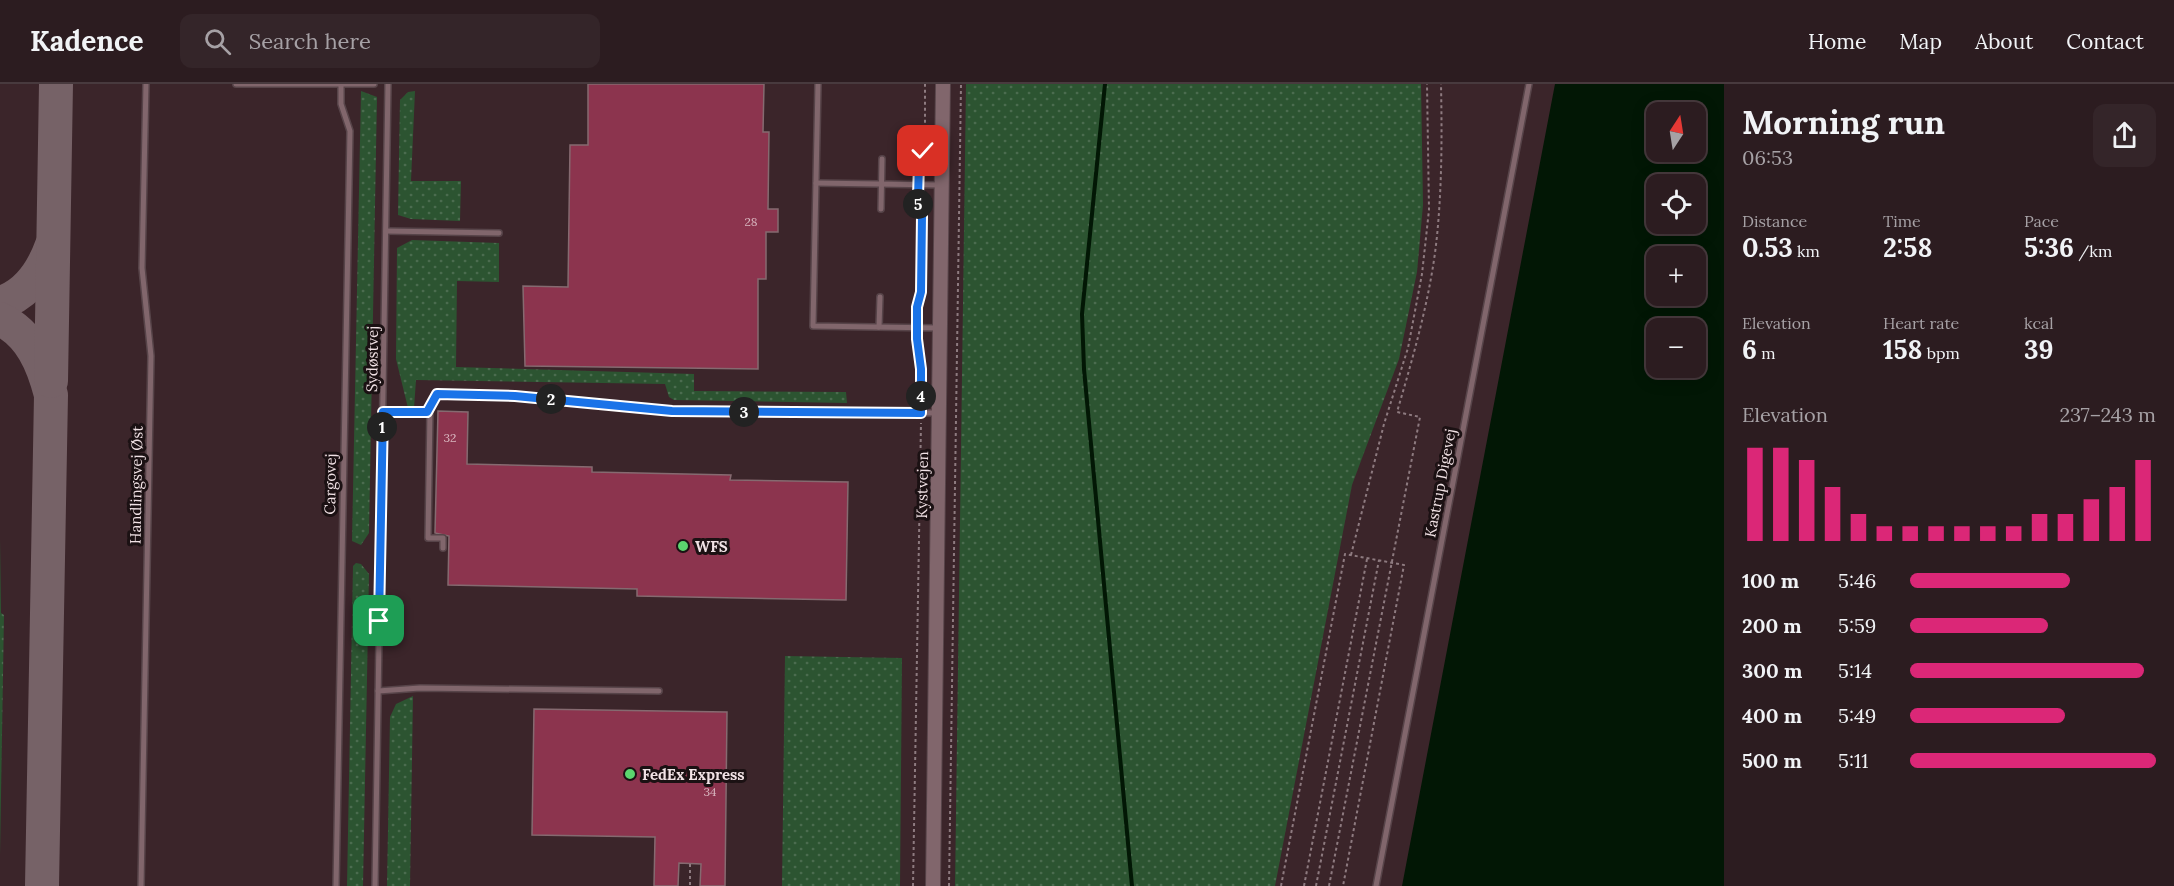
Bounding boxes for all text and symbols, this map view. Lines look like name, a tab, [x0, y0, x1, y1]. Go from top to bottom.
search box	[180, 14, 600, 68]
text: Kadence	[30, 23, 144, 59]
icon: search	[201, 25, 234, 58]
text: Search here	[249, 27, 371, 55]
text: Home	[1808, 28, 1866, 55]
text: Map	[1899, 28, 1942, 55]
text: About	[1975, 28, 2033, 55]
text: Contact	[2066, 28, 2144, 55]
text: Morning run	[1742, 101, 1945, 143]
north arrow	[1646, 102, 1706, 162]
map controls	[1646, 102, 1706, 378]
button: share	[2093, 104, 2156, 167]
pin	[897, 125, 948, 176]
icon: check	[906, 134, 939, 167]
text: 06:53	[1742, 145, 1793, 170]
button: locate	[1646, 174, 1706, 234]
pin: 5	[903, 189, 933, 219]
text: 5	[914, 194, 922, 214]
text: Distance	[1742, 211, 1807, 231]
text: Time	[1883, 211, 1921, 231]
text: Pace	[2024, 211, 2059, 231]
house number: 28	[744, 214, 758, 229]
text: 0.53	[1742, 231, 1793, 264]
text: 2:58	[1883, 231, 1932, 264]
text: 5:36	[2024, 231, 2074, 264]
text: km	[1793, 241, 1820, 261]
text: /km	[2074, 241, 2112, 261]
button: +	[1646, 246, 1706, 306]
text: Elevation	[1742, 313, 1811, 333]
text: Heart rate	[1883, 313, 1959, 333]
text: kcal	[2024, 313, 2054, 333]
button: −	[1646, 318, 1706, 378]
street label: Sydøstvej	[362, 326, 382, 392]
text: 6	[1742, 333, 1757, 366]
text: 158	[1883, 333, 1922, 366]
text: 39	[2024, 333, 2054, 366]
text: m	[1757, 343, 1775, 363]
text: bpm	[1922, 343, 1960, 363]
pin: 4	[906, 381, 936, 411]
pin: 2	[536, 384, 566, 414]
text: 4	[917, 386, 925, 406]
text: 2	[547, 389, 555, 409]
pin: 3	[729, 397, 759, 427]
text: 3	[740, 402, 748, 422]
text: Elevation	[1742, 402, 1828, 427]
text: 237–243 m	[2059, 402, 2156, 427]
pin: 1	[367, 412, 397, 442]
text: 1	[379, 417, 385, 437]
street label: Handlingsvej Øst	[125, 426, 147, 544]
street label: Kastrup Digevej	[1420, 427, 1460, 539]
house number: 32	[443, 430, 457, 445]
street label: Kystvejen	[912, 451, 932, 519]
street label: Cargovej	[320, 453, 340, 515]
place label: WFS	[695, 537, 728, 556]
marker: WFS	[676, 539, 690, 553]
text: 100 m	[1742, 568, 1799, 593]
text: 5:46	[1838, 568, 1876, 593]
pin	[353, 595, 404, 646]
icon: arrive	[362, 604, 395, 637]
text: 200 m	[1742, 613, 1802, 638]
text: 5:59	[1838, 613, 1876, 638]
text: 300 m	[1742, 658, 1802, 683]
text: 5:14	[1838, 658, 1872, 683]
text: 400 m	[1742, 703, 1802, 728]
text: 5:49	[1838, 703, 1876, 728]
text: 500 m	[1742, 748, 1802, 773]
text: 5:11	[1838, 748, 1868, 773]
place label: FedEx Express	[642, 765, 745, 784]
marker: FedEx Express	[623, 767, 637, 781]
house number: 34	[703, 784, 717, 799]

